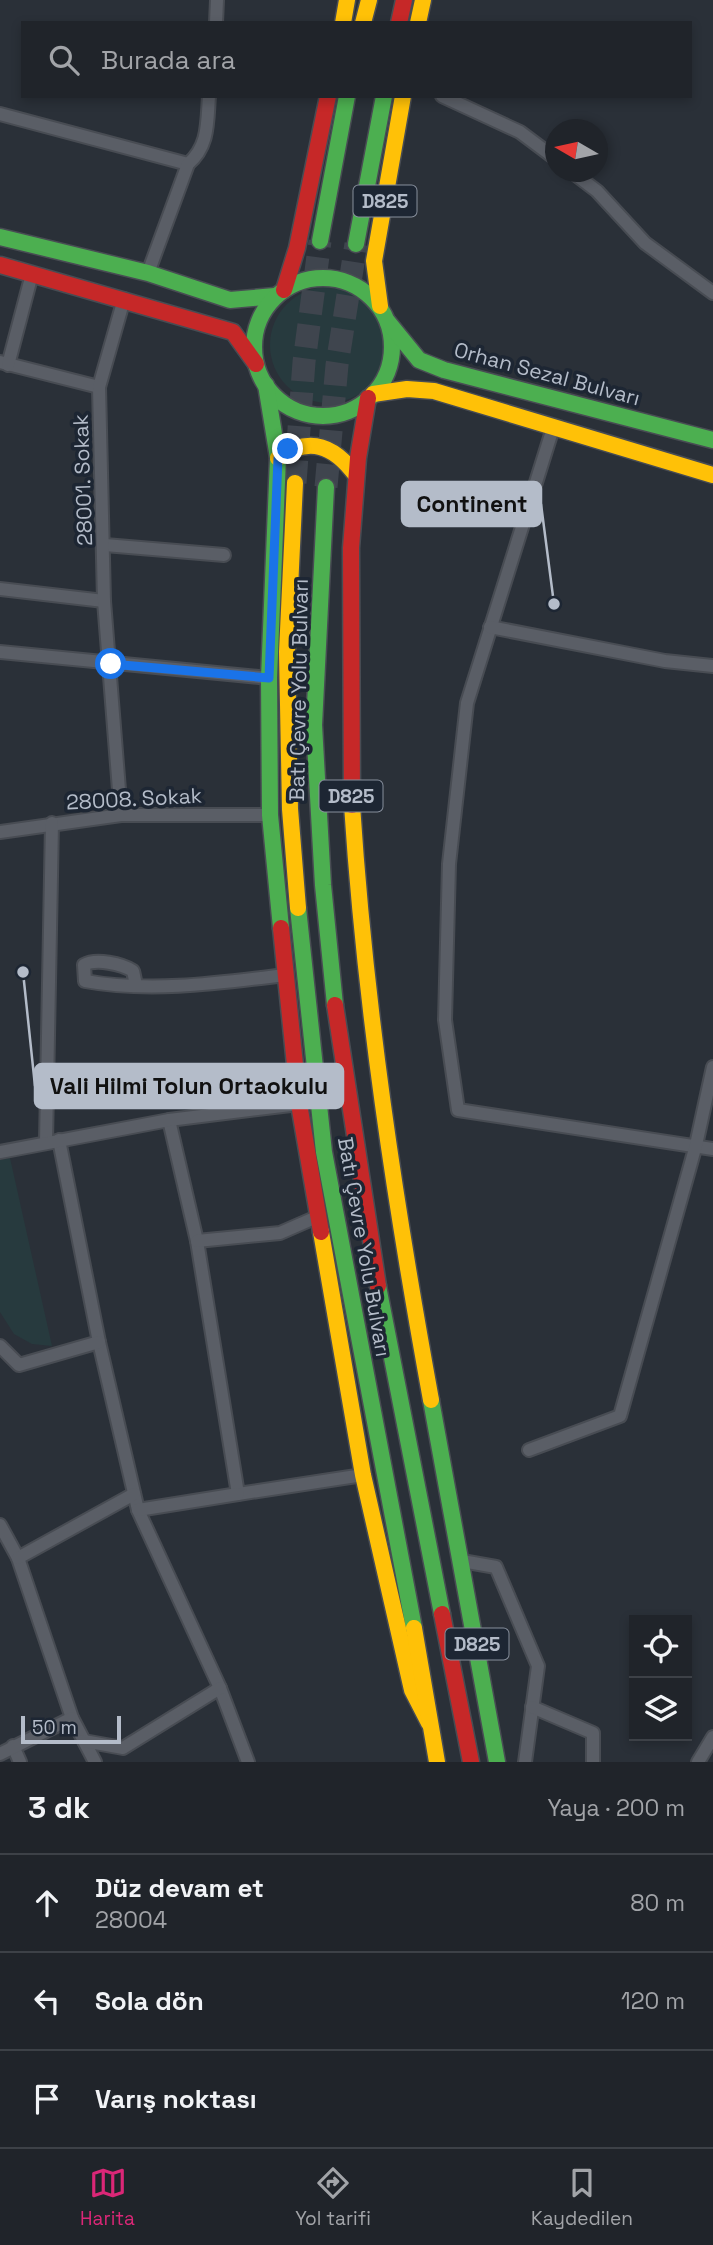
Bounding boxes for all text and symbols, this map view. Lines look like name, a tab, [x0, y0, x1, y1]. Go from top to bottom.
search box	[21, 21, 692, 98]
icon: search	[45, 41, 83, 79]
text: Burada ara	[101, 43, 236, 77]
north arrow	[545, 119, 608, 182]
road number: D825	[354, 186, 416, 216]
street label: Orhan Sezal Bulvarı	[451, 336, 643, 411]
street label: 28001. Sokak	[67, 414, 98, 546]
route end	[272, 433, 303, 464]
callout: Continent	[402, 482, 541, 526]
text: Continent	[416, 489, 528, 519]
street label: Batı Çevre Yolu Bulvarı	[283, 578, 314, 802]
route start	[95, 648, 126, 679]
road number: D825	[320, 780, 382, 811]
street label: 28008. Sokak	[65, 781, 203, 816]
callout: Vali Hilmi Tolun Ortaokulu	[35, 1064, 343, 1108]
text: Vali Hilmi Tolun Ortaokulu	[50, 1071, 328, 1101]
street label: Batı Çevre Yolu Bulvarı	[332, 1135, 397, 1359]
map controls	[629, 1615, 692, 1741]
button: locate	[629, 1615, 692, 1678]
road number: D825	[446, 1628, 508, 1660]
button: layers	[629, 1678, 692, 1741]
scale bar	[21, 1713, 121, 1745]
text: 50 m	[32, 1715, 77, 1740]
text: 3 dk	[28, 1788, 90, 1827]
text: Yaya · 200 m	[547, 1793, 685, 1823]
text: Düz devam et	[95, 1871, 264, 1905]
icon: ahead	[28, 1884, 66, 1922]
text: 80 m	[630, 1888, 685, 1918]
text: 28004	[95, 1905, 167, 1935]
icon: left	[28, 1982, 66, 2020]
text: Sola dön	[95, 1984, 204, 2018]
text: 120 m	[621, 1986, 685, 2016]
icon: arrive	[28, 2080, 66, 2118]
text: Varış noktası	[95, 2082, 257, 2116]
tab: Harita	[80, 2164, 135, 2231]
tab: Yol tarifi	[295, 2164, 371, 2231]
tab: Kaydedilen	[531, 2164, 633, 2231]

